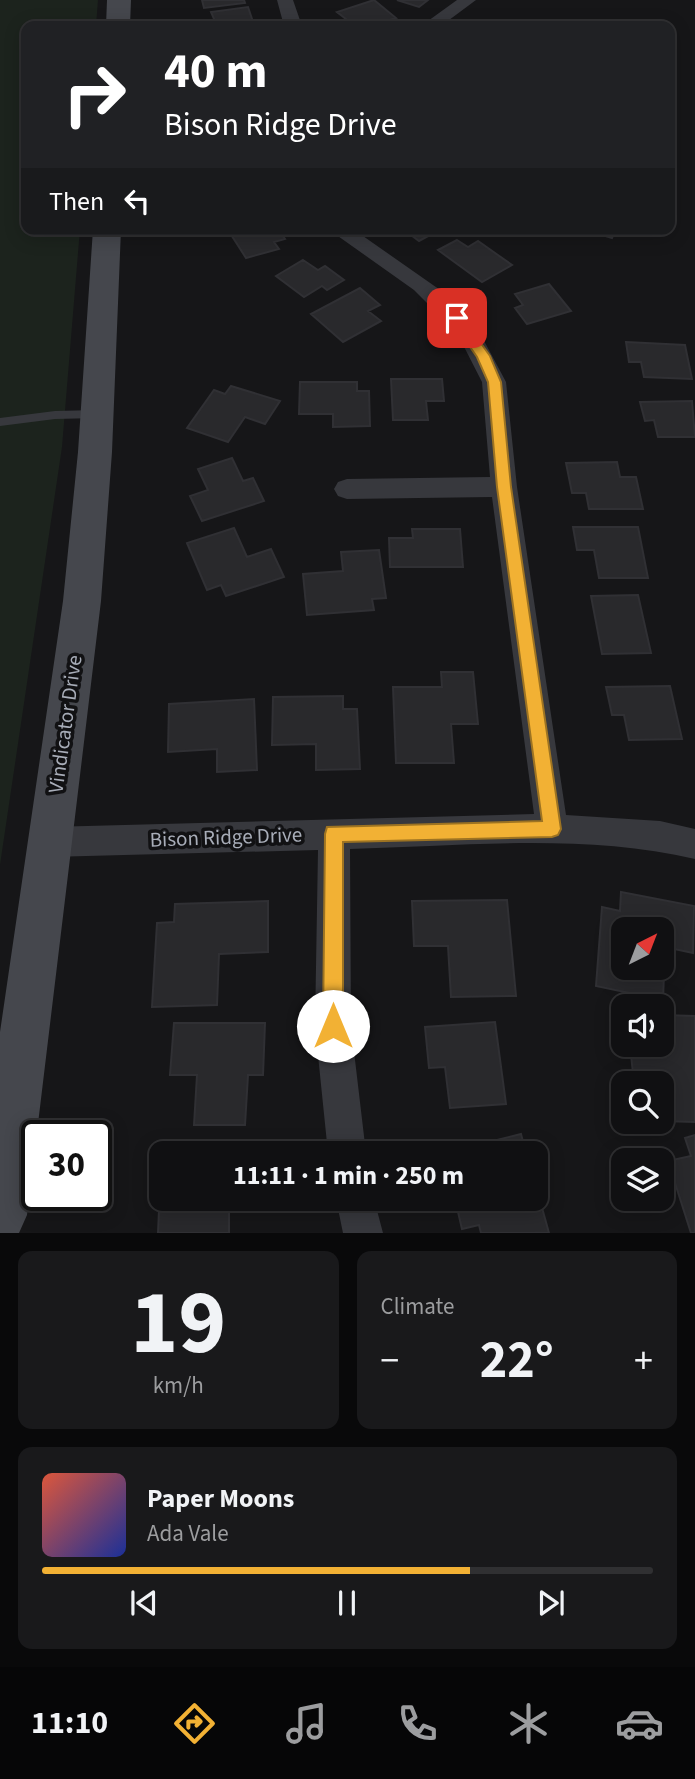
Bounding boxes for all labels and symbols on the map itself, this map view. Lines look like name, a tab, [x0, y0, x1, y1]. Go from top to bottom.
pin	[427, 288, 487, 348]
street label: Vindicator Drive	[40, 653, 90, 795]
street label: Bison Ridge Drive	[149, 819, 303, 855]
north arrow	[611, 917, 674, 980]
position arrow	[296, 989, 370, 1063]
speed limit sign: 30	[21, 1120, 112, 1211]

